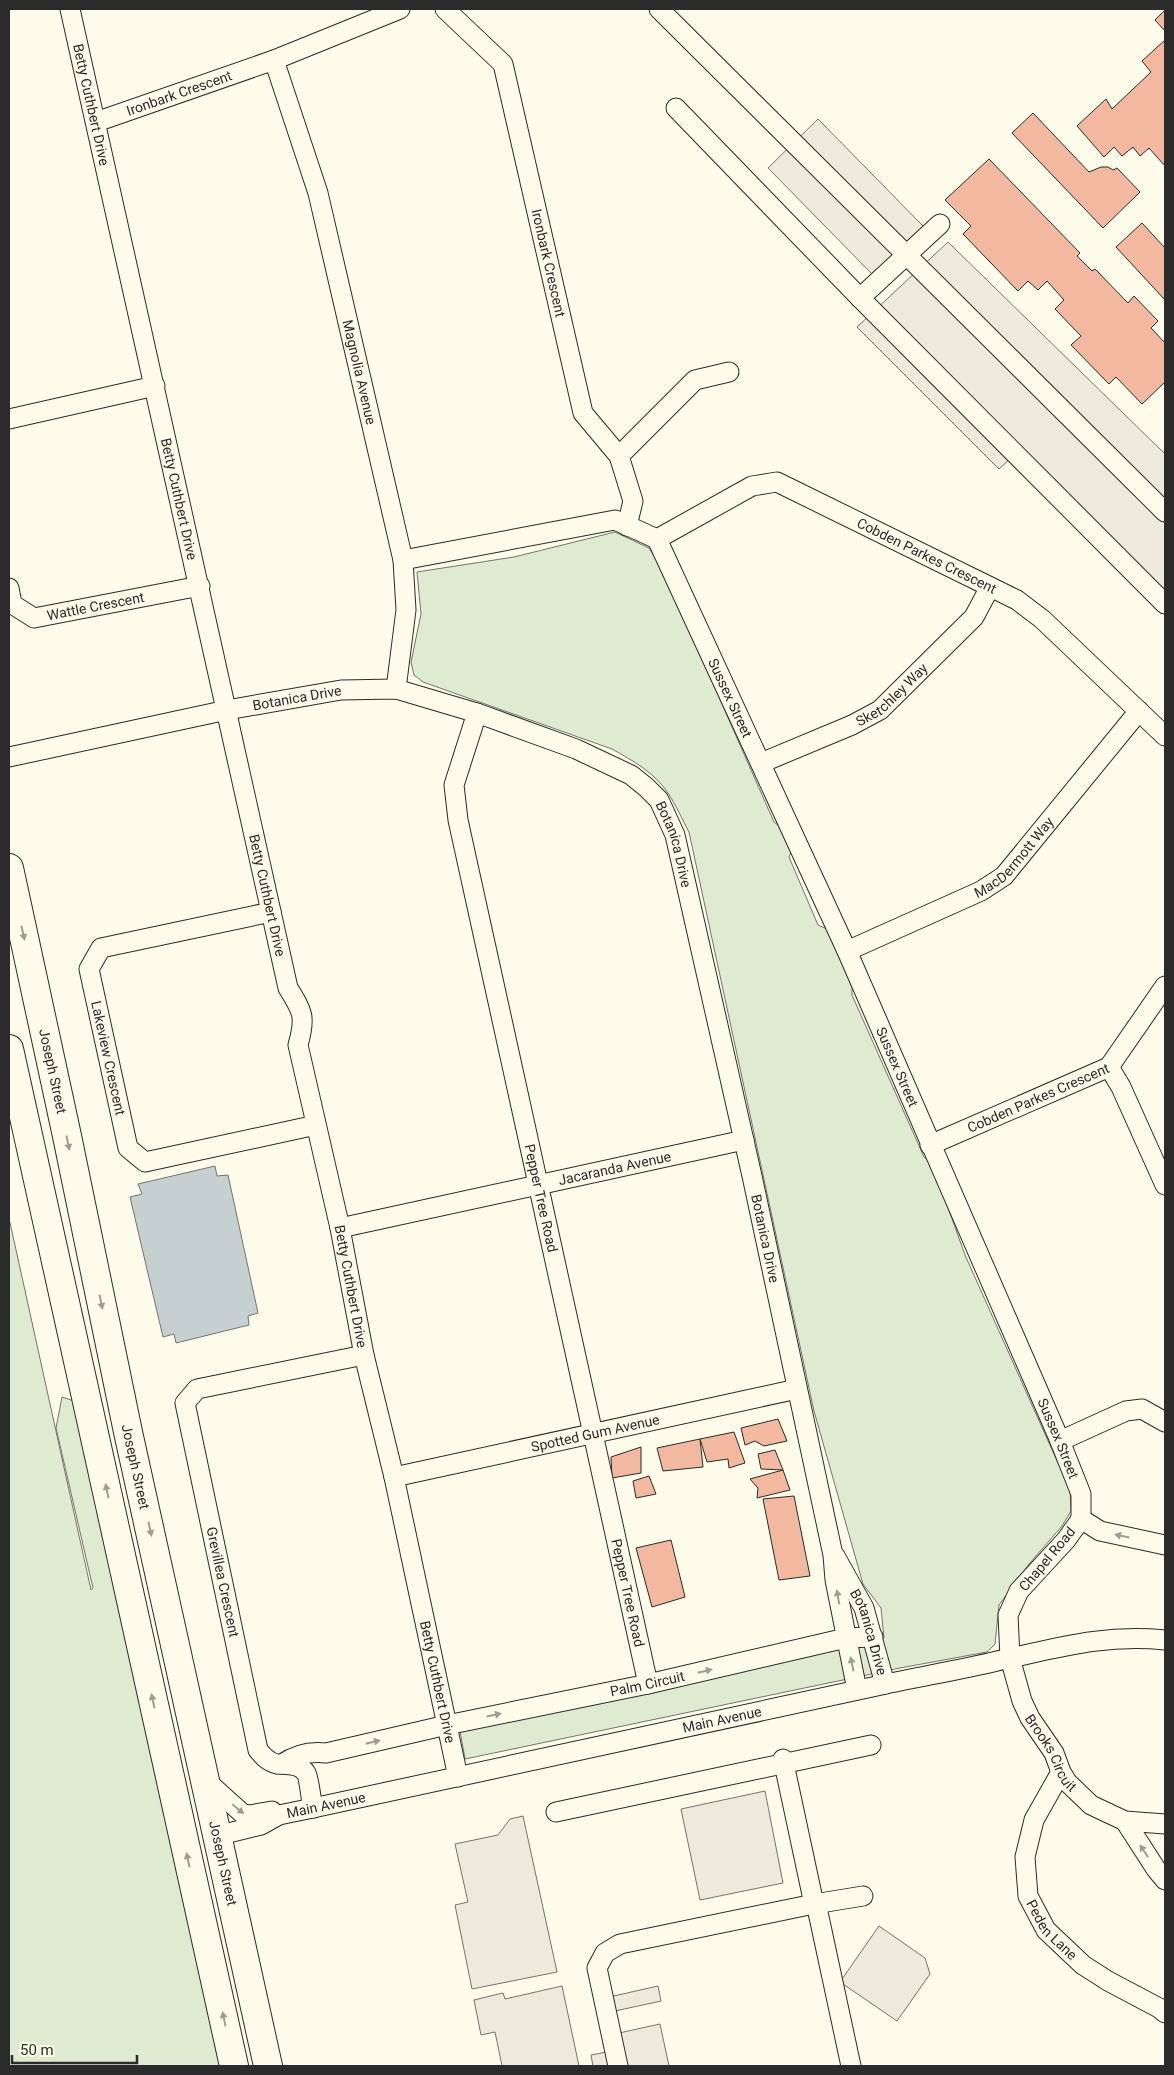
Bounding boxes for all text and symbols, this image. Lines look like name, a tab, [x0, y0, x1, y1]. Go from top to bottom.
street label: Betty Cuthbert Drive	[70, 42, 113, 167]
street label: Ironbark Crescent	[124, 67, 234, 119]
street label: Ironbark Crescent	[528, 207, 569, 319]
street label: Magnolia Avenue	[340, 318, 379, 426]
street label: Betty Cuthbert Drive	[158, 436, 200, 562]
street label: Cobden Parkes Crescent	[854, 515, 999, 597]
street label: Wattle Crescent	[45, 589, 146, 623]
street label: Sussex Street	[705, 656, 756, 740]
street label: Sketchley Way	[853, 659, 931, 729]
street label: Botanica Drive	[251, 682, 343, 713]
street label: Botanica Drive	[653, 798, 695, 889]
street label: MacDermott Way	[972, 814, 1057, 901]
street label: Betty Cuthbert Drive	[246, 833, 289, 958]
one-way arrow	[19, 925, 27, 940]
street label: Lakeview Crescent	[88, 999, 129, 1117]
street label: Sussex Street	[873, 1024, 922, 1110]
street label: Joseph Street	[36, 1027, 70, 1116]
street label: Cobden Parkes Crescent	[965, 1060, 1112, 1136]
one-way arrow	[65, 1135, 73, 1151]
street label: Pepper Tree Road	[521, 1143, 561, 1254]
street label: Jacaranda Avenue	[557, 1148, 672, 1188]
street label: Botanica Drive	[748, 1193, 783, 1284]
street label: Betty Cuthbert Drive	[332, 1224, 370, 1349]
one-way arrow	[97, 1294, 105, 1309]
street label: Sussex Street	[1034, 1396, 1082, 1481]
street label: Spotted Gum Avenue	[530, 1411, 661, 1455]
street label: Joseph Street	[119, 1423, 153, 1511]
one-way arrow	[103, 1484, 111, 1499]
one-way arrow	[146, 1522, 154, 1537]
street label: Chapel Road	[1016, 1524, 1078, 1594]
street label: Grevillea Crescent	[203, 1525, 243, 1639]
one-way arrow	[1114, 1532, 1129, 1540]
street label: Pepper Tree Road	[608, 1537, 648, 1648]
street label: Botanica Drive	[847, 1586, 890, 1677]
one-way arrow	[834, 1588, 842, 1604]
street label: Betty Cuthbert Drive	[417, 1619, 459, 1744]
one-way arrow	[848, 1656, 856, 1672]
one-way arrow	[697, 1667, 712, 1675]
street label: Palm Circuit	[609, 1668, 686, 1700]
one-way arrow	[149, 1694, 157, 1709]
street label: Main Avenue	[681, 1703, 763, 1736]
one-way arrow	[487, 1711, 502, 1719]
street label: Brooks Circuit	[1022, 1711, 1080, 1795]
one-way arrow	[366, 1738, 381, 1746]
street label: Main Avenue	[285, 1789, 367, 1821]
one-way arrow	[231, 1803, 244, 1814]
street label: Joseph Street	[206, 1819, 240, 1908]
one-way arrow	[1139, 1844, 1149, 1858]
one-way arrow	[184, 1852, 192, 1868]
street label: Peden Lane	[1023, 1897, 1080, 1963]
one-way arrow	[219, 2010, 227, 2026]
scale bar	[12, 2032, 138, 2064]
text: 50 m	[20, 2041, 54, 2059]

